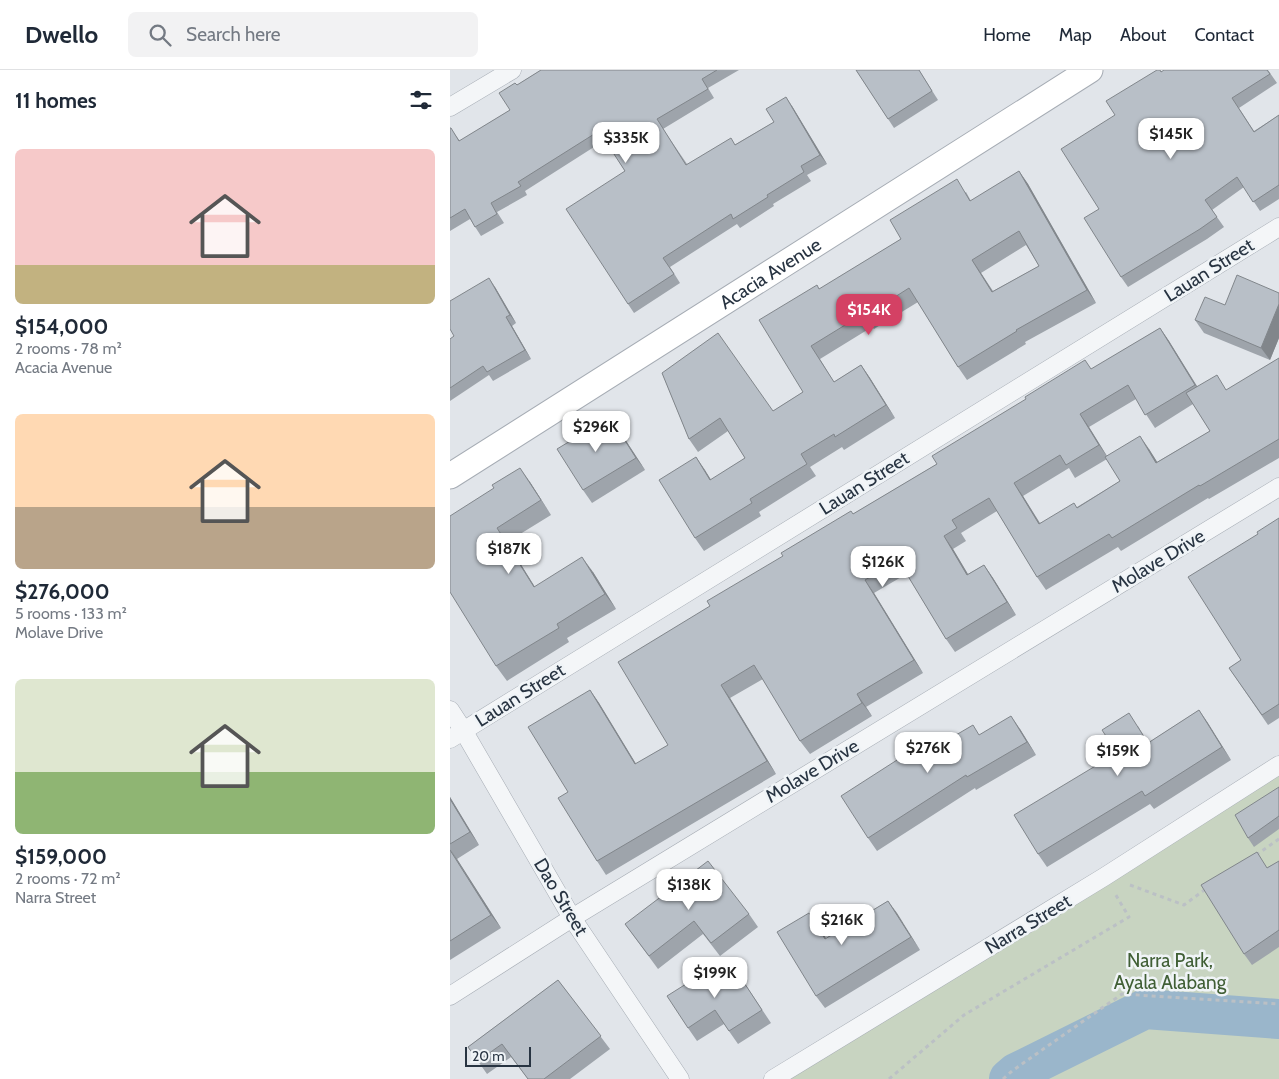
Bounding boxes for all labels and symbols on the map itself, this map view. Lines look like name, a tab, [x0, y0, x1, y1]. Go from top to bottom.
pin: $145K	[1136, 118, 1206, 160]
pin: $335K	[591, 122, 661, 164]
street label: Acacia Avenue	[715, 232, 825, 314]
street label: Lauan Street	[1160, 233, 1259, 307]
pin: $154K	[834, 294, 904, 336]
pin: $296K	[561, 410, 631, 453]
street label: Lauan Street	[815, 446, 914, 520]
street label: Molave Drive	[1107, 524, 1209, 598]
pin: $187K	[474, 532, 544, 575]
pin: $126K	[848, 546, 918, 588]
street label: Lauan Street	[471, 658, 570, 732]
pin: $276K	[893, 732, 963, 774]
street label: Molave Drive	[761, 734, 863, 808]
pin: $159K	[1083, 734, 1153, 777]
street label: Dao Street	[529, 854, 593, 940]
pin: $138K	[654, 868, 724, 911]
street label: Narra Street	[981, 889, 1076, 959]
pin: $216K	[807, 904, 877, 946]
park label: Narra Park, Ayala Alabang	[1114, 949, 1227, 994]
pin: $199K	[680, 956, 750, 999]
scale bar	[465, 1044, 531, 1067]

